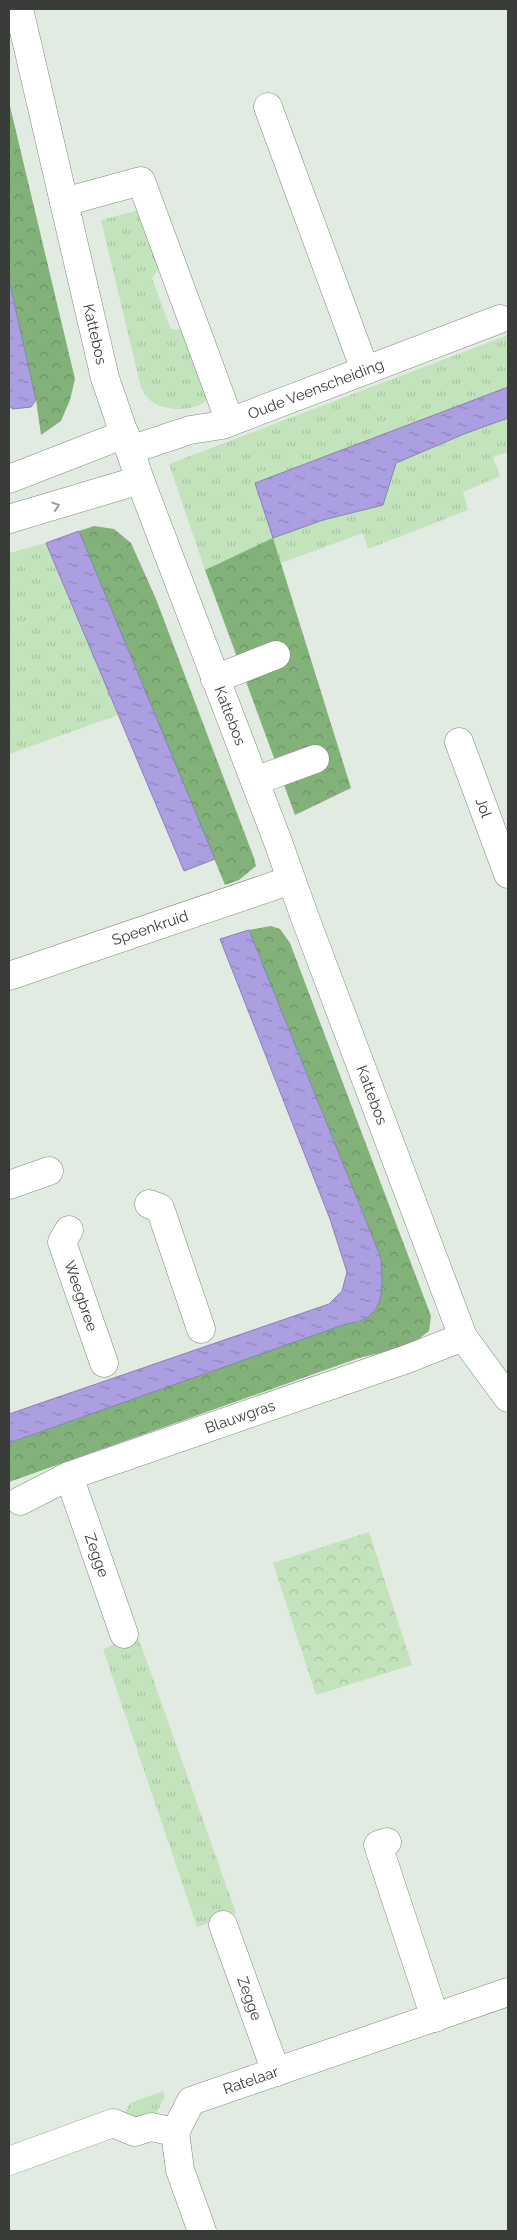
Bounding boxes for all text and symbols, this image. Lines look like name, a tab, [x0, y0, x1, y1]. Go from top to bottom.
street label: Kattebos	[79, 302, 111, 367]
street label: Oude Veenscheiding	[245, 355, 386, 423]
one-way arrow	[51, 502, 59, 512]
street label: Kattebos	[210, 684, 249, 748]
street label: Jol	[471, 795, 496, 821]
street label: Speenkruid	[110, 907, 191, 949]
street label: Kattebos	[352, 1063, 391, 1127]
street label: Weegbree	[60, 1258, 101, 1334]
street label: Blauwgras	[203, 1396, 278, 1437]
street label: Zegge	[81, 1531, 113, 1580]
street label: Zegge	[233, 1974, 266, 2023]
street label: Ratelaar	[221, 2062, 281, 2098]

